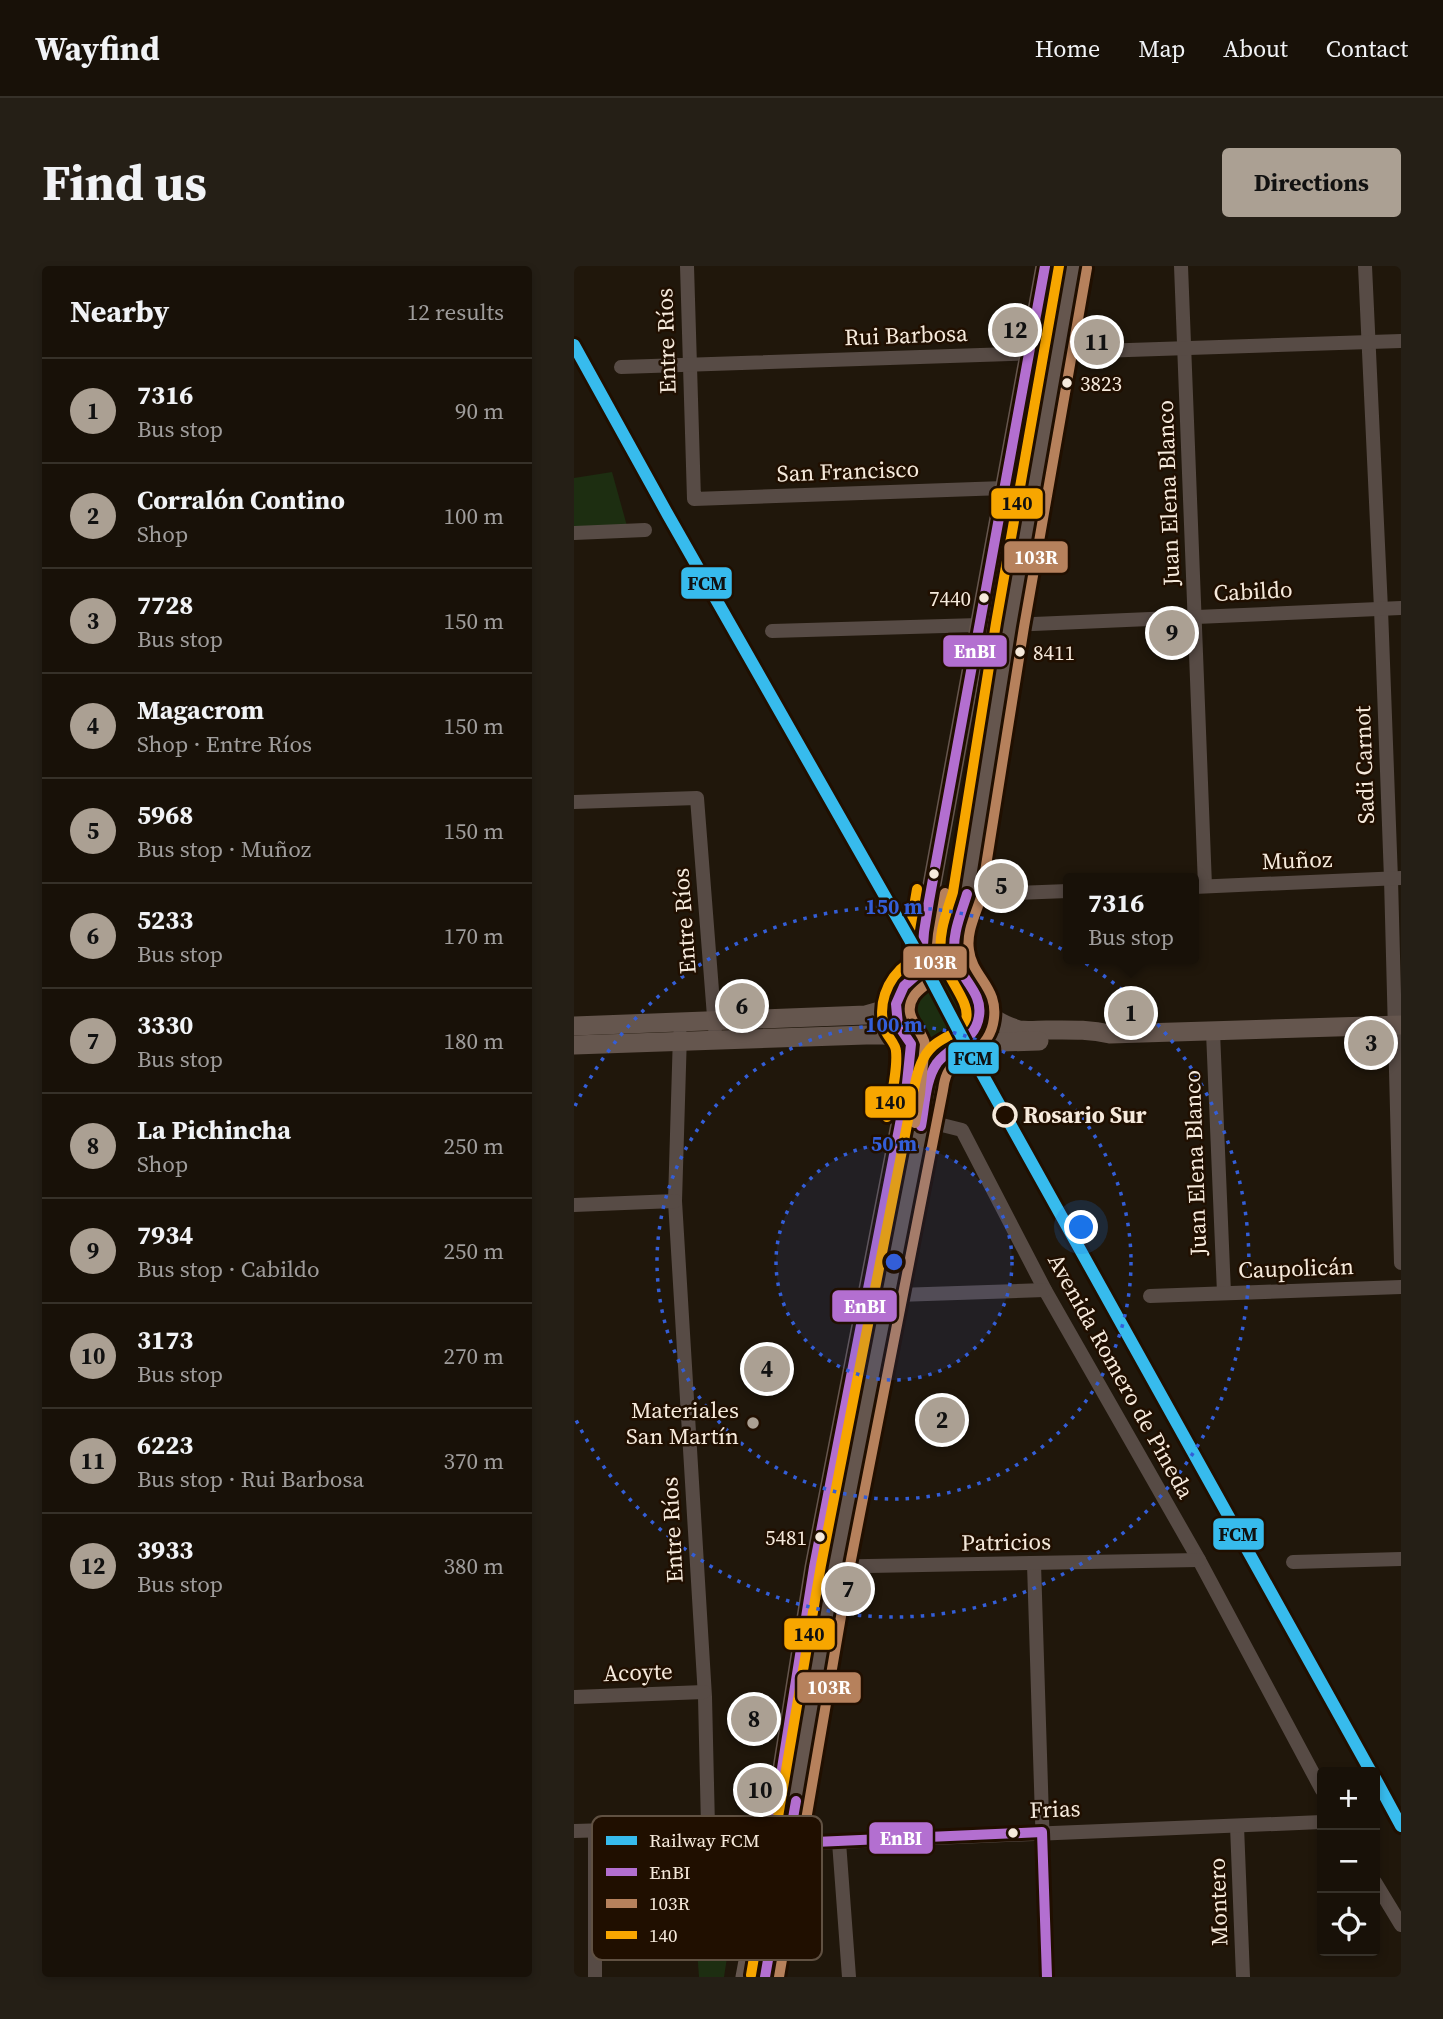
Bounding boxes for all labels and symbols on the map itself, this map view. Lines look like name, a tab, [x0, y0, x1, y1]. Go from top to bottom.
street label: Entre Ríos	[648, 287, 684, 395]
pin: 12	[992, 304, 1038, 356]
pin: 11	[1074, 316, 1120, 368]
street label: Rui Barbosa	[844, 317, 969, 353]
place label: 3823	[1080, 369, 1122, 398]
marker: 3823	[1060, 376, 1074, 390]
street label: Juan Elena Blanco	[1149, 400, 1187, 587]
street label: San Francisco	[776, 453, 920, 489]
line badge: 140	[990, 487, 1044, 520]
text: 140	[1002, 490, 1032, 516]
line badge: 103R	[1003, 540, 1069, 574]
text: 103R	[1014, 544, 1058, 570]
line badge: FCM	[680, 566, 733, 600]
text: FCM	[687, 570, 727, 596]
street label: Cabildo	[1213, 573, 1293, 609]
place label: 7440	[929, 584, 971, 613]
marker: 7440	[977, 591, 991, 605]
pin: 9	[1149, 607, 1195, 659]
line badge: EnBI	[942, 634, 1008, 668]
text: EnBI	[954, 638, 996, 664]
place label: 8411	[1033, 638, 1075, 667]
marker: 8411	[1013, 645, 1027, 659]
street label: Sadi Carnot	[1346, 705, 1382, 825]
street label: Muñoz	[1261, 843, 1333, 877]
pin: 5	[978, 860, 1024, 912]
street label: Entre Ríos	[664, 867, 704, 975]
unlabelled marker	[927, 867, 941, 881]
text: 150 m	[865, 892, 923, 921]
line badge: 103R	[902, 945, 968, 979]
text: 103R	[913, 949, 957, 975]
pin: 6	[719, 980, 765, 1032]
pin: 1	[1108, 987, 1154, 1039]
text: 100 m	[865, 1010, 923, 1039]
pin: 3	[1348, 1017, 1394, 1069]
line badge: FCM	[947, 1041, 1000, 1075]
text: FCM	[953, 1045, 993, 1071]
street label: Juan Elena Blanco	[1176, 1070, 1214, 1257]
line badge: 140	[864, 1085, 917, 1119]
text: 140	[875, 1089, 905, 1115]
place label: Rosario Sur	[1023, 1099, 1147, 1131]
marker: Rosario Sur	[993, 1103, 1017, 1127]
text: 50 m	[871, 1129, 917, 1158]
your location	[1064, 1210, 1098, 1244]
street label: Avenida Romero de Pineda	[1040, 1248, 1202, 1505]
centre of rings	[882, 1250, 906, 1274]
street label: Caupolicán	[1238, 1250, 1354, 1286]
line badge: EnBI	[831, 1289, 898, 1323]
text: EnBI	[844, 1293, 886, 1319]
pin: 4	[744, 1343, 790, 1395]
place label: Materiales San Martín	[626, 1394, 739, 1452]
pin: 2	[919, 1394, 965, 1446]
marker: Materiales San Martín	[745, 1415, 761, 1431]
street label: Entre Ríos	[653, 1476, 691, 1584]
line badge: FCM	[1212, 1517, 1265, 1551]
text: FCM	[1218, 1521, 1258, 1547]
place label: 5481	[765, 1523, 807, 1552]
street label: Patricios	[961, 1525, 1051, 1559]
marker: 5481	[813, 1530, 827, 1544]
pin: 7	[825, 1563, 871, 1615]
line badge: 140	[783, 1617, 836, 1651]
text: 140	[794, 1621, 824, 1647]
street label: Acoyte	[603, 1655, 673, 1689]
line badge: 103R	[796, 1671, 862, 1704]
text: 103R	[807, 1674, 851, 1700]
pin: 8	[731, 1693, 777, 1745]
pin: 10	[737, 1764, 783, 1816]
street label: Frias	[1029, 1792, 1081, 1826]
legend	[592, 1816, 822, 1960]
line badge: EnBI	[868, 1821, 934, 1855]
text: EnBI	[880, 1825, 922, 1851]
unlabelled marker	[1006, 1826, 1020, 1840]
text: Railway FCM	[649, 1827, 760, 1853]
street label: Montero	[1200, 1857, 1236, 1947]
text: EnBI	[649, 1859, 691, 1885]
text: 103R	[649, 1890, 691, 1916]
text: 140	[649, 1922, 678, 1948]

